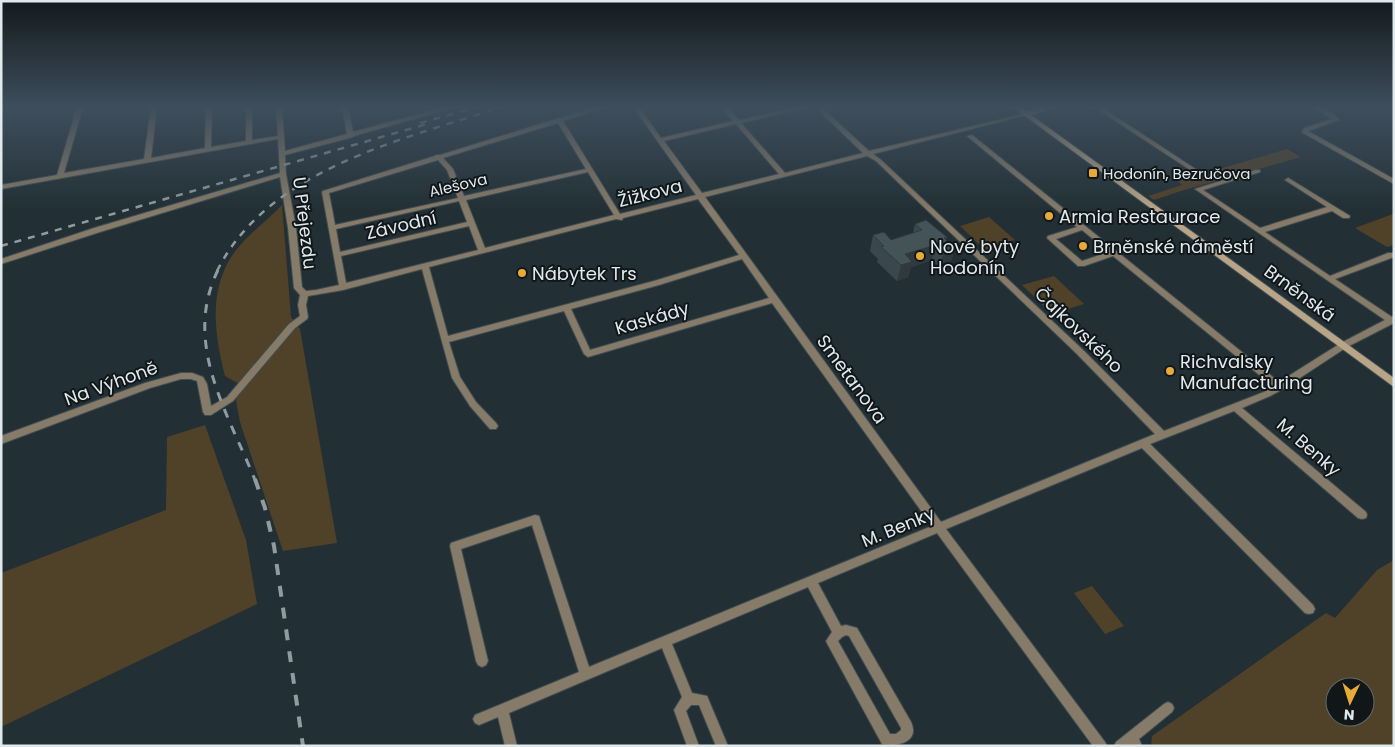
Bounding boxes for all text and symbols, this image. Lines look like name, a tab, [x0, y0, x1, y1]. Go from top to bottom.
place label: Hodonín, Bezručova	[1103, 163, 1250, 184]
marker: Hodonín, Bezručova	[1087, 167, 1099, 179]
street label: Alešova	[427, 168, 489, 202]
street label: Žižkova	[615, 173, 685, 213]
street label: U Přejezdu	[287, 175, 323, 271]
place label: Armia Restaurace	[1059, 204, 1221, 229]
street label: Závodní	[363, 205, 439, 245]
marker: Armia Restaurace	[1043, 210, 1055, 222]
place label: Nové byty Hodonín	[930, 234, 1019, 280]
place label: Brněnské náměstí	[1093, 234, 1253, 259]
marker: Brněnské náměstí	[1077, 240, 1089, 252]
marker: Nové byty Hodonín	[914, 250, 926, 262]
street label: Brněnská	[1259, 259, 1341, 327]
place label: Nábytek Trs	[532, 261, 637, 286]
marker: Nábytek Trs	[516, 267, 528, 279]
street label: Čajkovského	[1029, 281, 1129, 379]
street label: Kaskády	[612, 295, 692, 341]
street label: Smetanova	[811, 329, 893, 429]
place label: Richvalsky Manufacturing	[1180, 349, 1313, 395]
street label: Na Výhoně	[61, 355, 161, 411]
marker: Richvalsky Manufacturing	[1164, 365, 1176, 377]
street label: M. Benky	[1272, 412, 1346, 482]
street label: M. Benky	[858, 501, 938, 553]
north arrow	[1325, 677, 1375, 727]
text: N	[1343, 705, 1355, 725]

